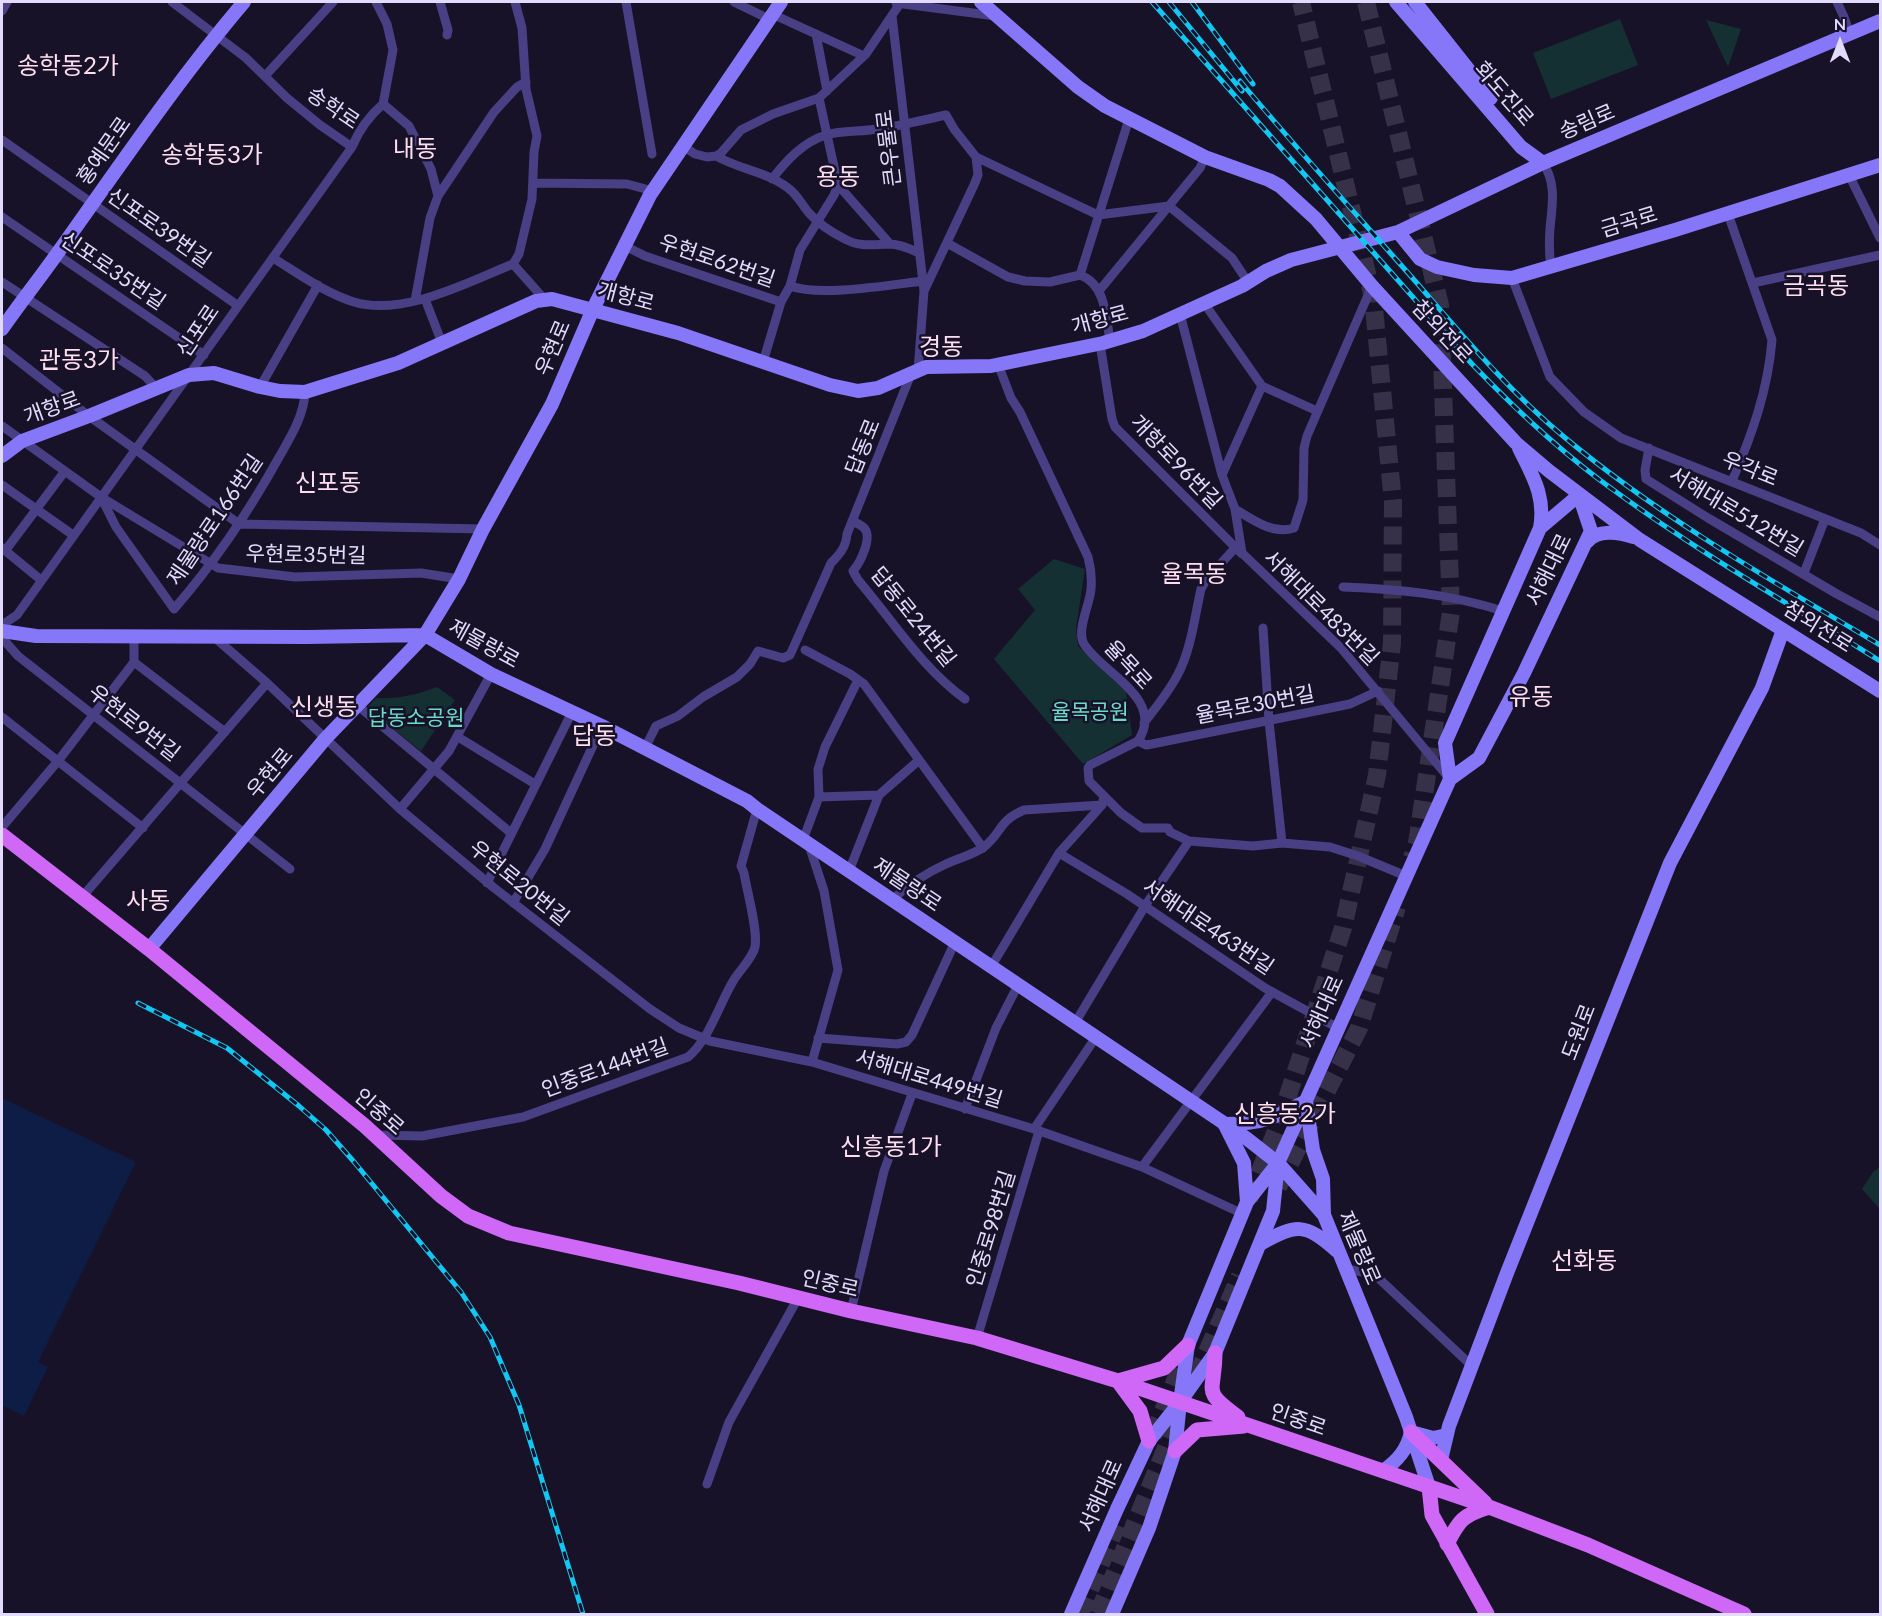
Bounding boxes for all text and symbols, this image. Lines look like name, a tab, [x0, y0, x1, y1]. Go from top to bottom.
north arrow	[1810, 12, 1870, 72]
text: N	[1834, 14, 1846, 33]
district label: 송학동2가	[17, 52, 119, 80]
street label: 화도진로	[1469, 57, 1539, 131]
street label: 송학로	[302, 81, 364, 135]
street label: 송림로	[1555, 99, 1619, 145]
street label: 큰우물로	[872, 108, 906, 188]
street label: 홍예문로	[72, 112, 136, 190]
district label: 내동	[393, 135, 437, 163]
district label: 송학동3가	[161, 141, 263, 169]
district label: 용동	[816, 163, 860, 191]
street label: 신포로39번길	[102, 183, 216, 273]
street label: 금곡로	[1598, 201, 1660, 243]
street label: 신포로35번길	[56, 227, 170, 315]
street label: 우현로62번길	[656, 229, 778, 293]
district label: 금곡동	[1783, 272, 1849, 300]
street label: 개항로	[595, 277, 657, 317]
street label: 참외전로	[1406, 295, 1478, 369]
street label: 신포로	[171, 300, 225, 362]
street label: 개항로	[1069, 300, 1131, 340]
street label: 우현로	[530, 316, 576, 380]
district label: 경동	[919, 333, 963, 361]
district label: 관동3가	[39, 346, 119, 374]
street label: 개항로	[20, 386, 84, 430]
street label: 개항로96번길	[1125, 410, 1227, 514]
street label: 답동로	[840, 415, 886, 479]
street label: 우각로	[1718, 446, 1782, 492]
street label: 제물량로166번길	[162, 450, 268, 590]
street label: 서해대로512번길	[1664, 462, 1808, 562]
district label: 신포동	[295, 469, 361, 497]
street label: 서해대로	[1521, 530, 1577, 610]
street label: 우현로35번길	[245, 541, 367, 569]
street label: 서해대로483번길	[1258, 545, 1384, 671]
district label: 율목동	[1161, 560, 1227, 588]
street label: 답동로24번길	[865, 562, 961, 672]
street label: 참외전로	[1779, 596, 1857, 658]
street label: 제물량로	[444, 614, 524, 674]
street label: 율목로	[1099, 635, 1157, 695]
street label: 우현로9번길	[83, 680, 185, 766]
street label: 율목로30번길	[1193, 681, 1317, 729]
district label: 유동	[1509, 683, 1553, 711]
district label: 신생동	[291, 693, 357, 721]
park label: 율목공원	[1051, 699, 1129, 725]
park label: 답동소공원	[368, 705, 464, 731]
district label: 답동	[572, 722, 616, 750]
street label: 우현로	[242, 743, 298, 803]
street label: 우현로20번길	[464, 835, 574, 931]
street label: 제물량로	[868, 853, 946, 917]
street label: 서해대로463번길	[1138, 874, 1278, 980]
district label: 사동	[126, 887, 170, 915]
street label: 서해대로	[1295, 972, 1349, 1052]
street label: 도원로	[1557, 1000, 1601, 1064]
street label: 인중로144번길	[538, 1033, 672, 1103]
street label: 서해대로449번길	[852, 1045, 1006, 1113]
street label: 인중로	[349, 1083, 409, 1141]
district label: 신흥동2가	[1234, 1100, 1336, 1128]
district label: 신흥동1가	[840, 1133, 942, 1161]
street label: 인중로98번길	[961, 1167, 1021, 1291]
street label: 제물량로	[1332, 1208, 1386, 1288]
district label: 선화동	[1551, 1247, 1617, 1275]
street label: 인중로	[799, 1265, 861, 1303]
street label: 인중로	[1266, 1399, 1330, 1441]
street label: 서해대로	[1074, 1456, 1128, 1536]

